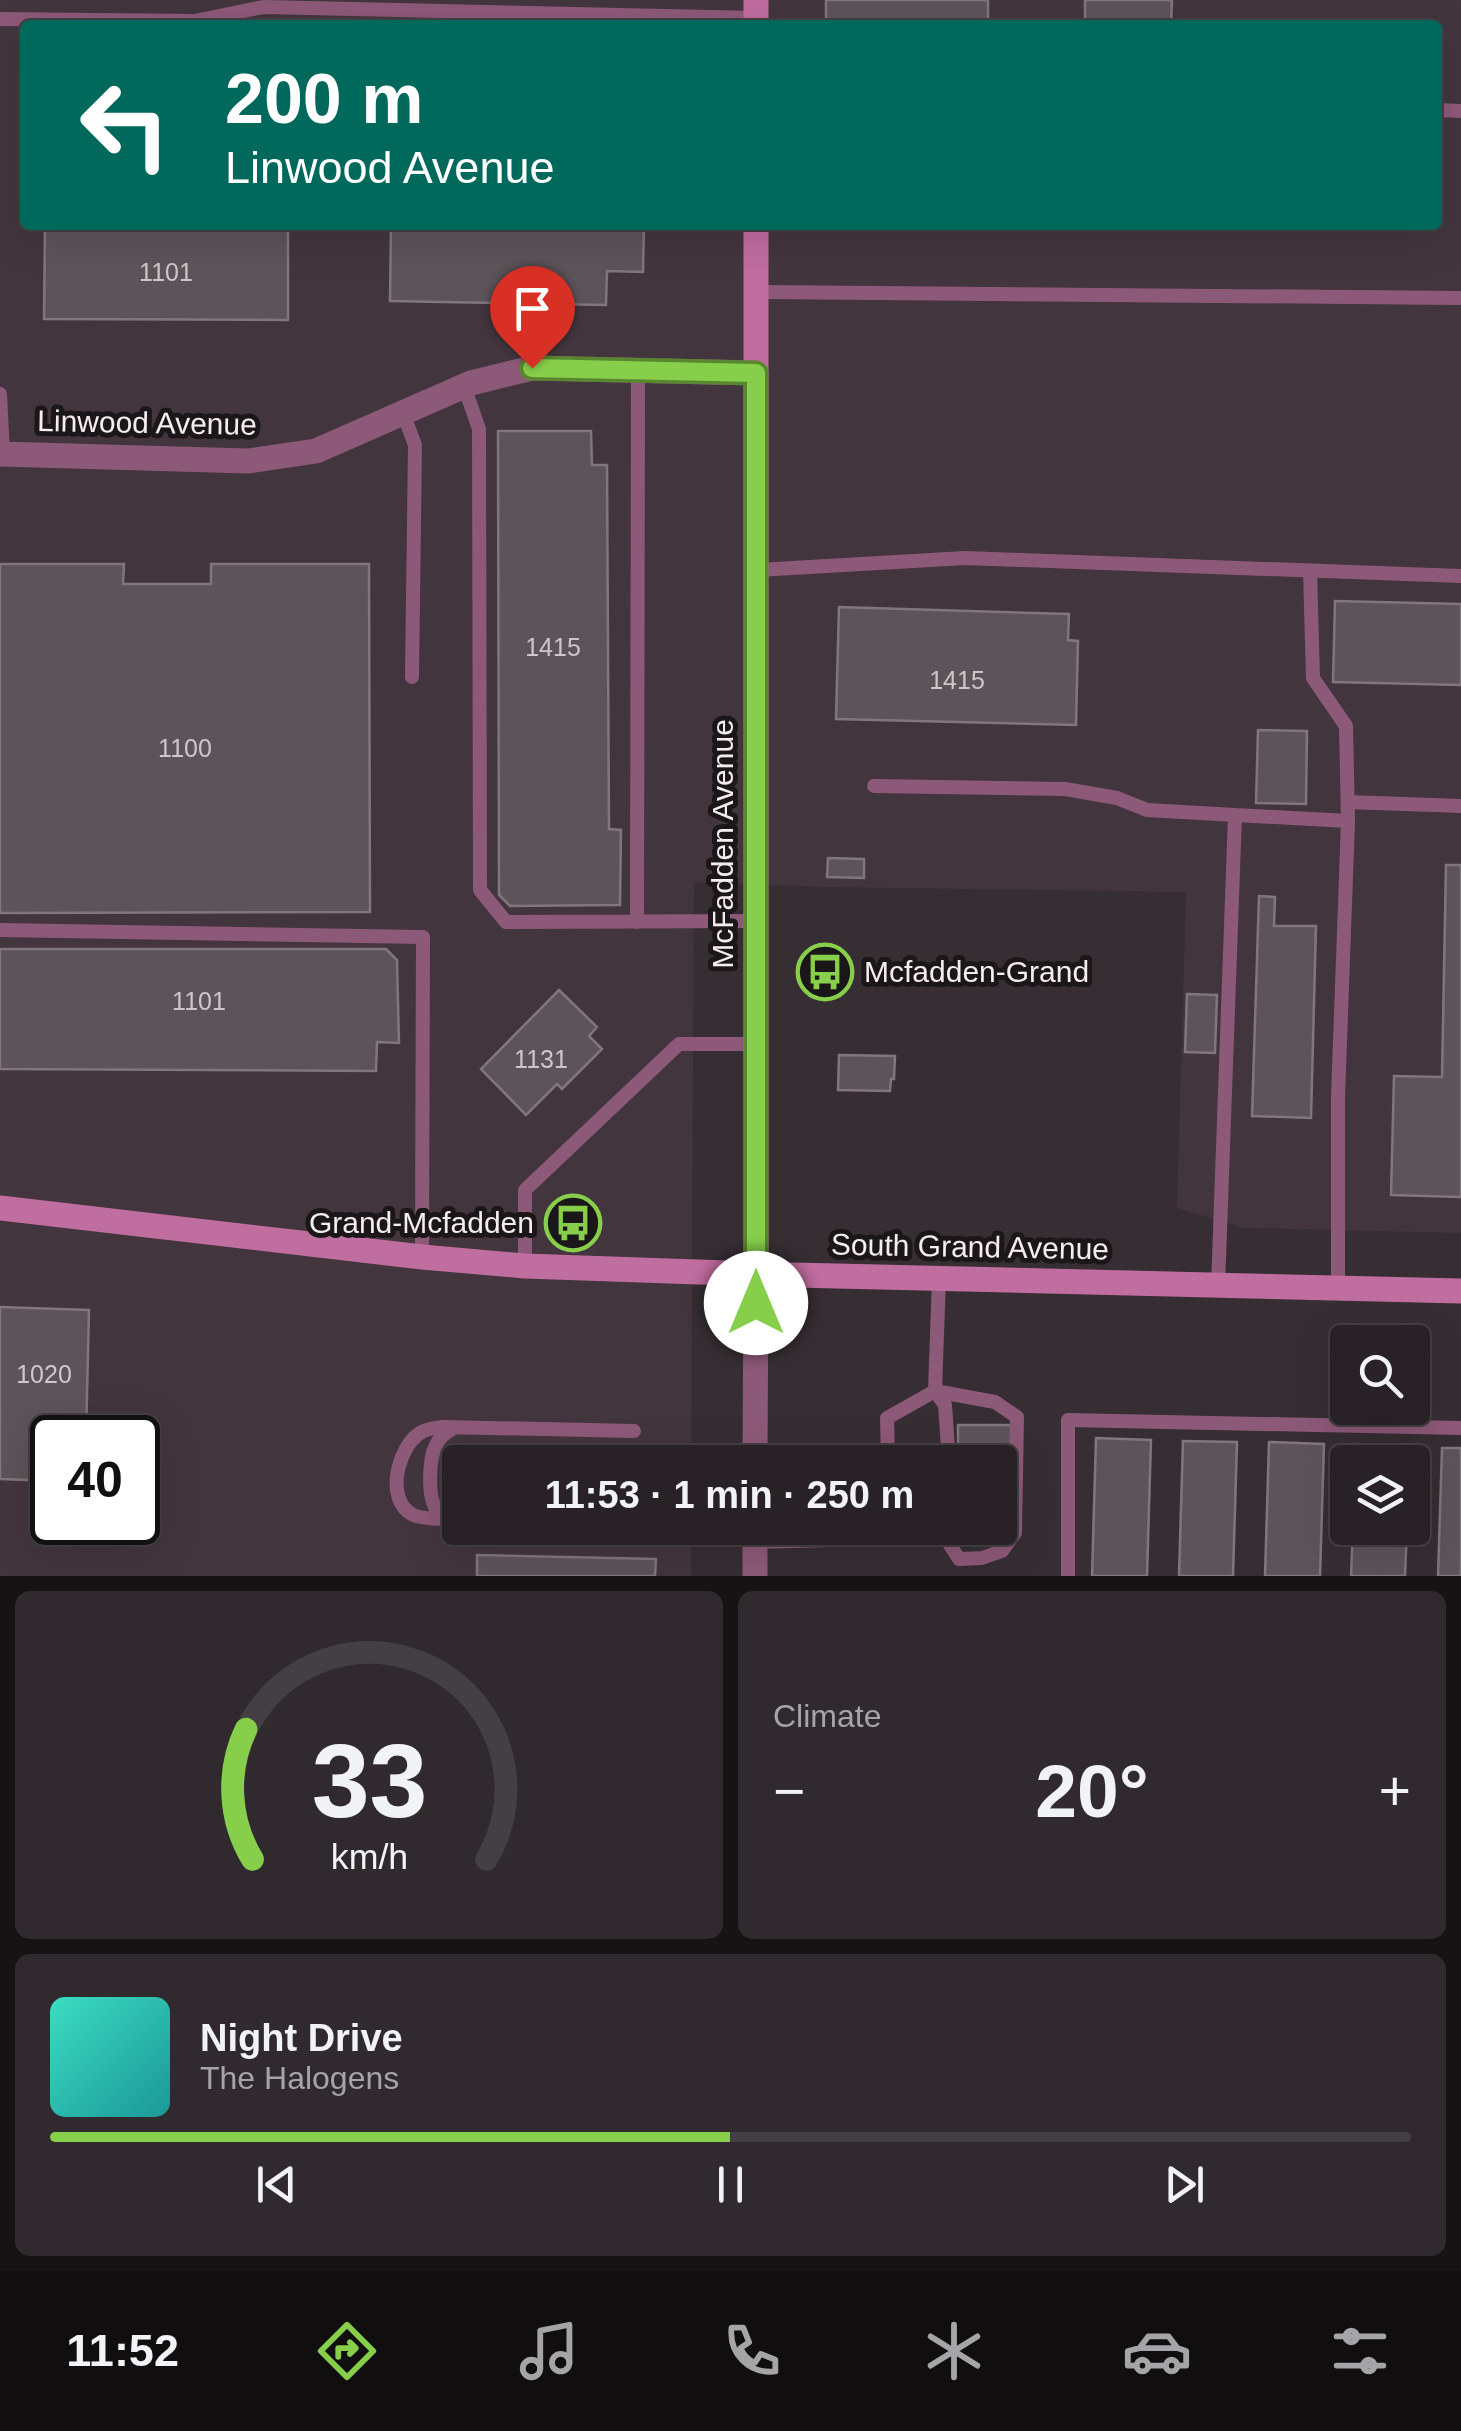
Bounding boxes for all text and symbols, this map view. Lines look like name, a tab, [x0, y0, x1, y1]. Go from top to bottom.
icon: left	[60, 60, 190, 190]
text: 200 m	[225, 60, 423, 138]
text: Linwood Avenue	[225, 142, 554, 193]
house number: 1101	[139, 258, 193, 286]
pin	[490, 266, 575, 369]
icon: arrive	[505, 281, 560, 336]
street label: Linwood Avenue	[37, 404, 257, 441]
house number: 1415	[525, 633, 581, 661]
house number: 1415	[929, 666, 985, 694]
street label: McFadden Avenue	[706, 719, 739, 969]
house number: 1100	[158, 734, 212, 762]
bus stop icon: Mcfadden-Grand	[795, 942, 855, 1002]
place label: Mcfadden-Grand	[864, 955, 1089, 988]
house number: 1101	[172, 987, 226, 1015]
house number: 1131	[514, 1045, 568, 1073]
bus stop icon: Grand-Mcfadden	[543, 1193, 603, 1253]
place label: Grand-Mcfadden	[309, 1206, 534, 1239]
street label: South Grand Avenue	[831, 1228, 1109, 1265]
position arrow	[704, 1251, 808, 1355]
map controls	[1330, 1325, 1430, 1545]
button: search	[1330, 1325, 1430, 1425]
house number: 1020	[16, 1360, 72, 1388]
speed limit sign: 40	[30, 1415, 160, 1545]
button: layers	[1330, 1445, 1430, 1545]
text: 11:53 · 1 min · 250 m	[545, 1474, 914, 1516]
text: Climate	[773, 1698, 881, 1734]
text: 33	[311, 1723, 427, 1839]
text: 20°	[1035, 1749, 1149, 1833]
text: −	[773, 1760, 805, 1822]
text: +	[1379, 1760, 1411, 1822]
text: km/h	[330, 1837, 408, 1877]
text: Night Drive	[200, 2017, 403, 2059]
text: The Halogens	[200, 2060, 399, 2096]
icon: previous	[249, 2157, 304, 2212]
icon: pause	[703, 2157, 758, 2212]
icon: next	[1157, 2157, 1212, 2212]
icon: directions	[312, 2316, 382, 2386]
icon: music	[514, 2316, 584, 2386]
icon: phone	[717, 2316, 787, 2386]
icon: climate	[919, 2316, 989, 2386]
icon: car	[1122, 2316, 1192, 2386]
icon: filters	[1325, 2316, 1395, 2386]
text: 11:52	[66, 2325, 179, 2376]

